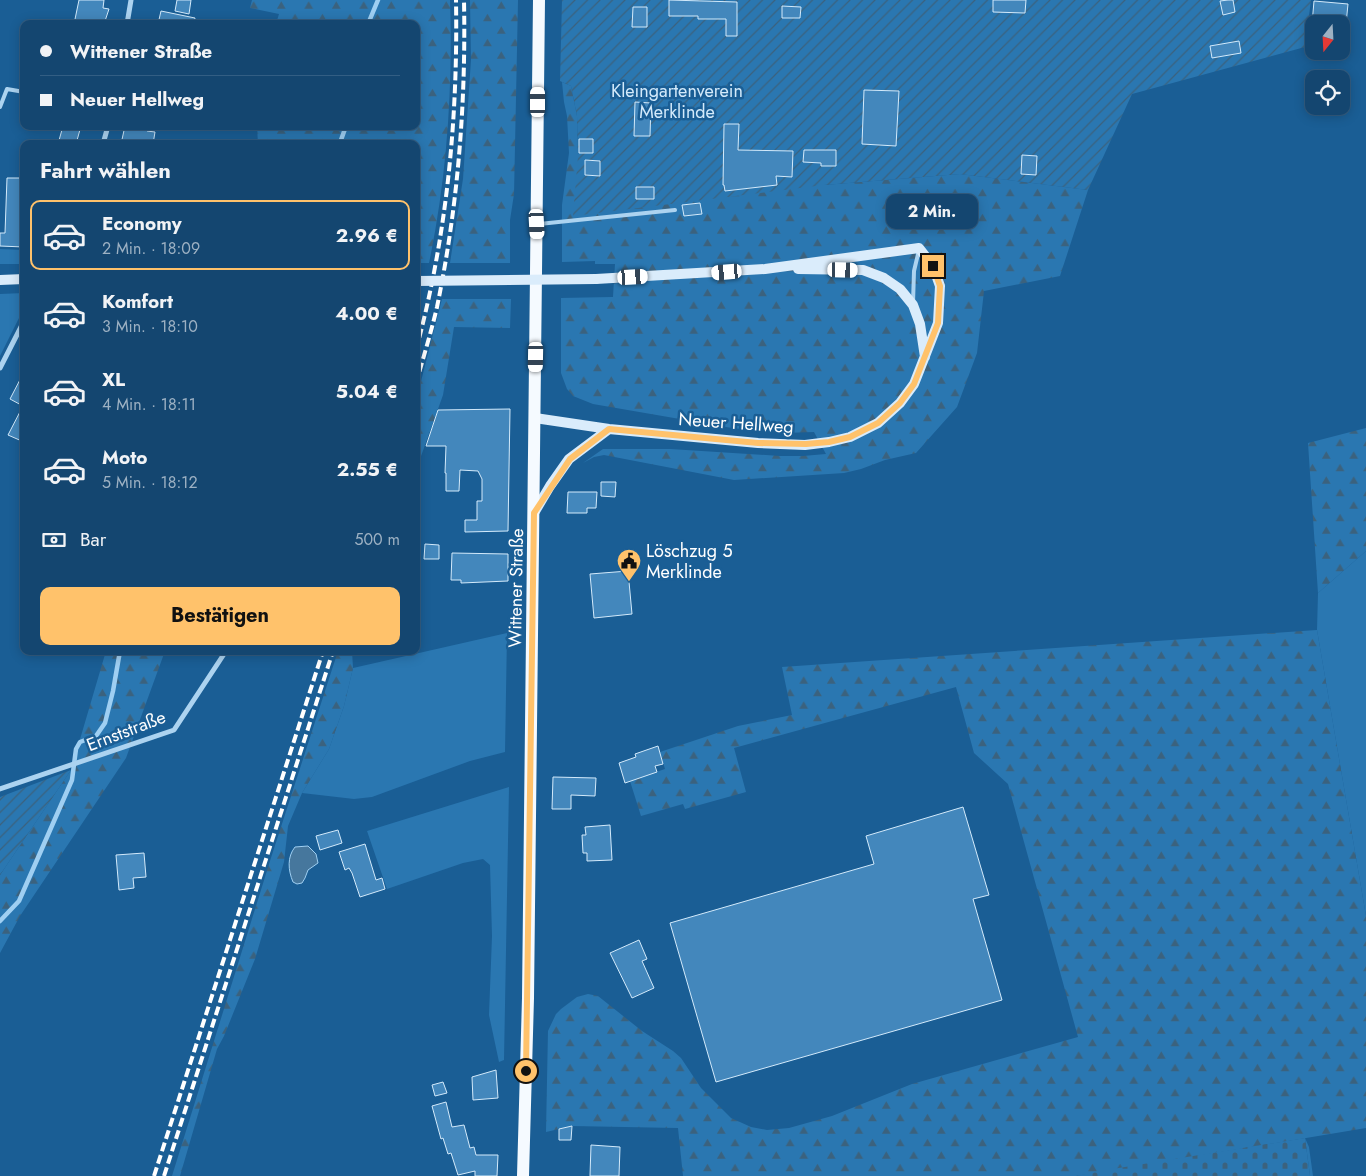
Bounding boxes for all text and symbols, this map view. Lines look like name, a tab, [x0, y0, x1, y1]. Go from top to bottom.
north arrow	[1305, 15, 1350, 60]
map controls	[1305, 15, 1350, 115]
text: Wittener Straße	[70, 38, 212, 65]
button: locate	[1305, 70, 1350, 115]
park label: Kleingartenverein Merklinde	[611, 78, 743, 125]
text: Neuer Hellweg	[70, 86, 204, 113]
car	[530, 87, 545, 117]
text: Fahrt wählen	[40, 154, 171, 186]
callout: 2 Min.	[887, 194, 979, 228]
text: 2 Min.	[908, 200, 956, 223]
car	[528, 209, 545, 239]
text: Economy	[102, 210, 182, 237]
icon: car	[42, 213, 87, 258]
text: 2.96 €	[336, 222, 398, 249]
text: 2 Min. · 18:09	[102, 237, 200, 260]
route end	[922, 255, 944, 277]
car	[827, 262, 858, 278]
car	[711, 263, 742, 281]
car	[617, 269, 648, 285]
text: Komfort	[102, 288, 173, 315]
icon: car	[42, 291, 87, 336]
text: 4.00 €	[335, 300, 398, 327]
text: 3 Min. · 18:10	[102, 315, 198, 338]
car	[528, 342, 543, 372]
text: XL	[102, 366, 125, 393]
icon: car	[42, 369, 87, 414]
text: 5.04 €	[336, 378, 398, 405]
text: 4 Min. · 18:11	[102, 393, 196, 416]
street label: Neuer Hellweg	[678, 406, 794, 440]
text: Moto	[102, 444, 147, 471]
icon: car	[42, 447, 87, 492]
text: 2.55 €	[337, 456, 398, 483]
text: 5 Min. · 18:12	[102, 471, 198, 494]
icon: cash	[40, 526, 68, 554]
text: Bar	[80, 526, 106, 553]
text: 500 m	[354, 528, 400, 551]
street label: Wittener Straße	[502, 528, 530, 648]
place label: Löschzug 5 Merklinde	[646, 538, 733, 585]
public building icon: Löschzug 5 Merklinde	[616, 548, 642, 582]
button: Bestätigen	[40, 587, 400, 645]
street label: Ernststraße	[83, 704, 169, 758]
route start	[515, 1060, 537, 1082]

